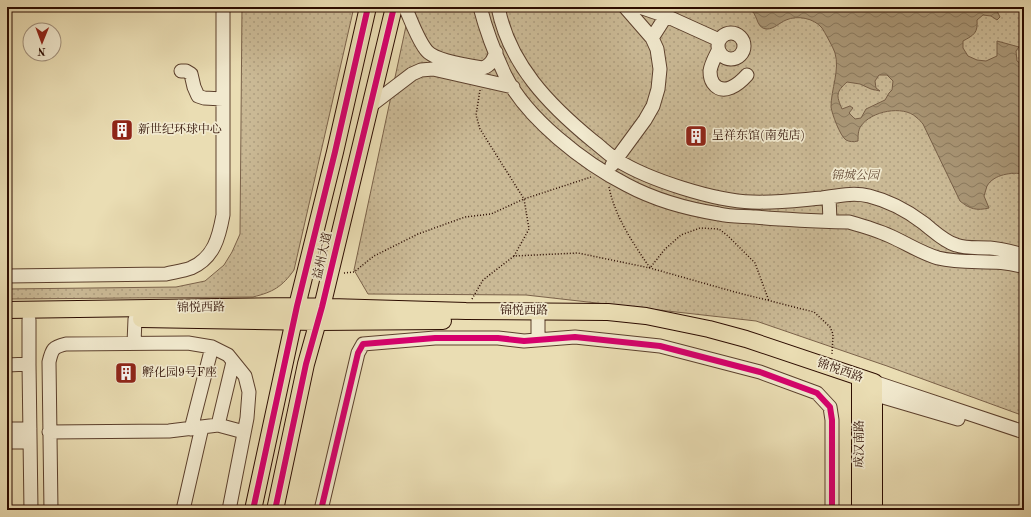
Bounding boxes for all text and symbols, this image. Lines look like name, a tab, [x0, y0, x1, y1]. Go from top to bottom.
north arrow	[22, 22, 62, 62]
text: N	[37, 45, 46, 56]
building icon: 新世纪环球中心	[109, 117, 135, 143]
place label: 新世纪环球中心	[138, 122, 222, 136]
building icon: 呈祥东馆(南苑店)	[683, 123, 709, 149]
place label: 呈祥东馆(南苑店)	[712, 128, 805, 142]
park label: 锦城公园	[831, 168, 881, 182]
street label: 益州大道	[310, 231, 334, 281]
street label: 锦悦西路	[177, 300, 225, 314]
street label: 锦悦西路	[500, 303, 548, 317]
street label: 锦悦西路	[815, 356, 865, 384]
building icon: 孵化园9号F座	[113, 360, 139, 386]
place label: 孵化园9号F座	[142, 365, 217, 379]
street label: 成汉南路	[852, 420, 866, 468]

